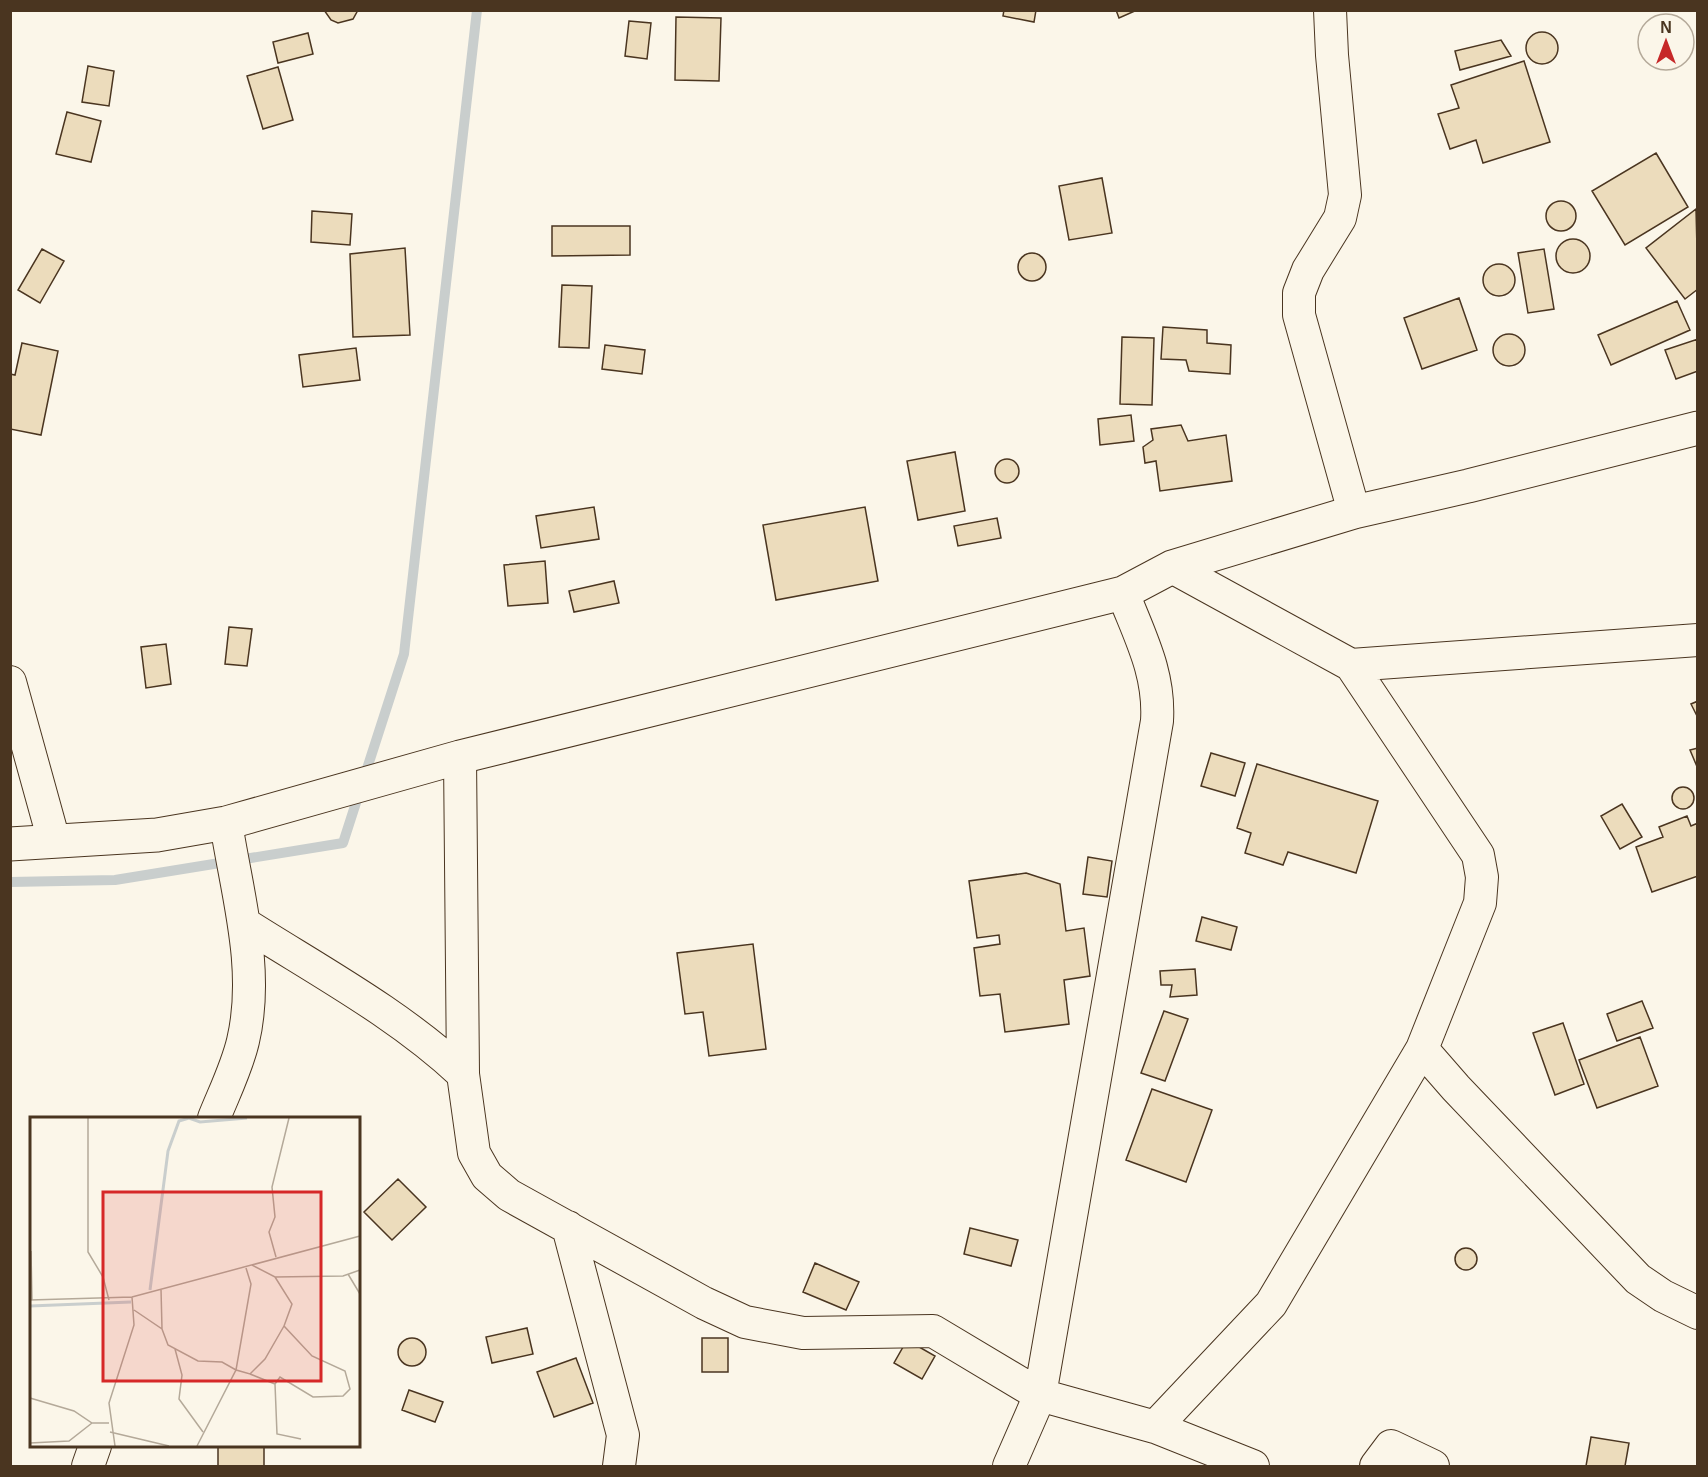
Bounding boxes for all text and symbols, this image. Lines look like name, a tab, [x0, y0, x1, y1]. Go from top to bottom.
north arrow	[1636, 12, 1696, 72]
text: N	[1660, 19, 1672, 36]
inset map	[30, 1117, 360, 1447]

